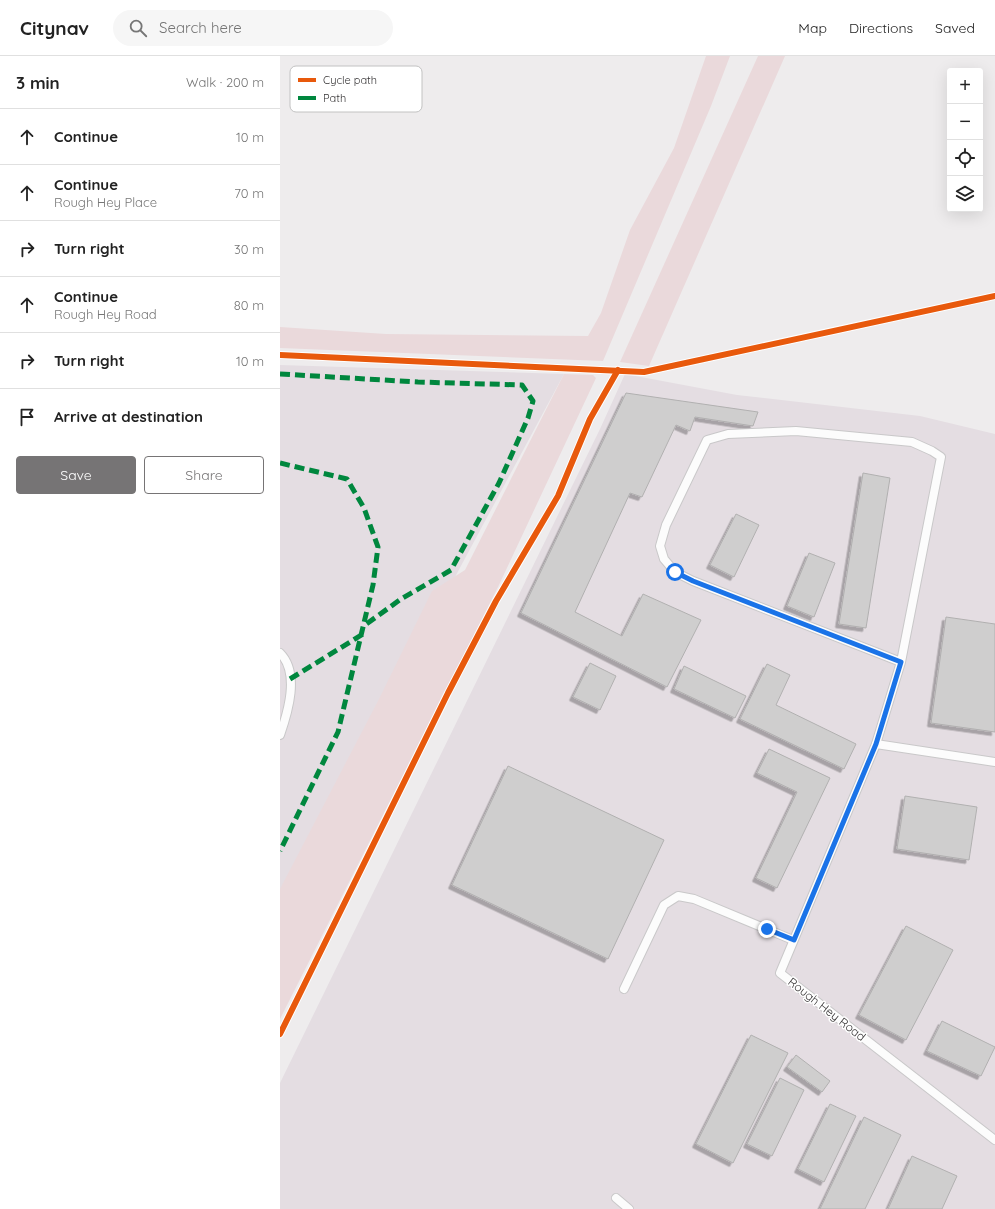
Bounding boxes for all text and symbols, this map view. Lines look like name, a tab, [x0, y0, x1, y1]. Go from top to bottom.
search box	[113, 10, 393, 46]
text: Citynav	[20, 16, 89, 40]
icon: search	[127, 17, 149, 39]
text: Search here	[159, 18, 242, 37]
text: Map	[798, 19, 827, 37]
text: Directions	[849, 19, 913, 37]
text: Saved	[935, 19, 975, 37]
legend	[290, 66, 422, 112]
map controls	[947, 68, 983, 212]
button: +	[947, 68, 983, 104]
text: 3 min	[16, 72, 60, 93]
text: Cycle path	[323, 73, 377, 87]
text: Walk · 200 m	[186, 74, 264, 90]
text: Path	[323, 91, 346, 105]
button: −	[947, 104, 983, 140]
icon: ahead	[16, 126, 38, 148]
text: Continue	[54, 127, 118, 146]
text: 10 m	[236, 129, 264, 145]
button: locate	[947, 140, 983, 176]
text: Continue	[54, 175, 118, 194]
button: layers	[947, 176, 983, 212]
icon: ahead	[16, 182, 38, 204]
text: 70 m	[234, 185, 264, 201]
text: Rough Hey Place	[54, 194, 157, 210]
icon: right	[16, 238, 38, 260]
text: Turn right	[54, 239, 125, 258]
text: 30 m	[234, 241, 264, 257]
text: Continue	[54, 287, 118, 306]
icon: ahead	[16, 294, 38, 316]
text: 80 m	[234, 297, 264, 313]
text: Rough Hey Road	[54, 306, 157, 322]
icon: right	[16, 350, 38, 372]
text: Turn right	[54, 351, 125, 370]
text: 10 m	[236, 353, 264, 369]
icon: arrive	[16, 406, 38, 428]
text: Arrive at destination	[54, 407, 203, 426]
button: Save	[16, 456, 136, 494]
button: Share	[144, 456, 264, 494]
route start	[666, 563, 684, 581]
route end	[758, 920, 776, 938]
street label: Rough Hey Road	[785, 974, 869, 1044]

